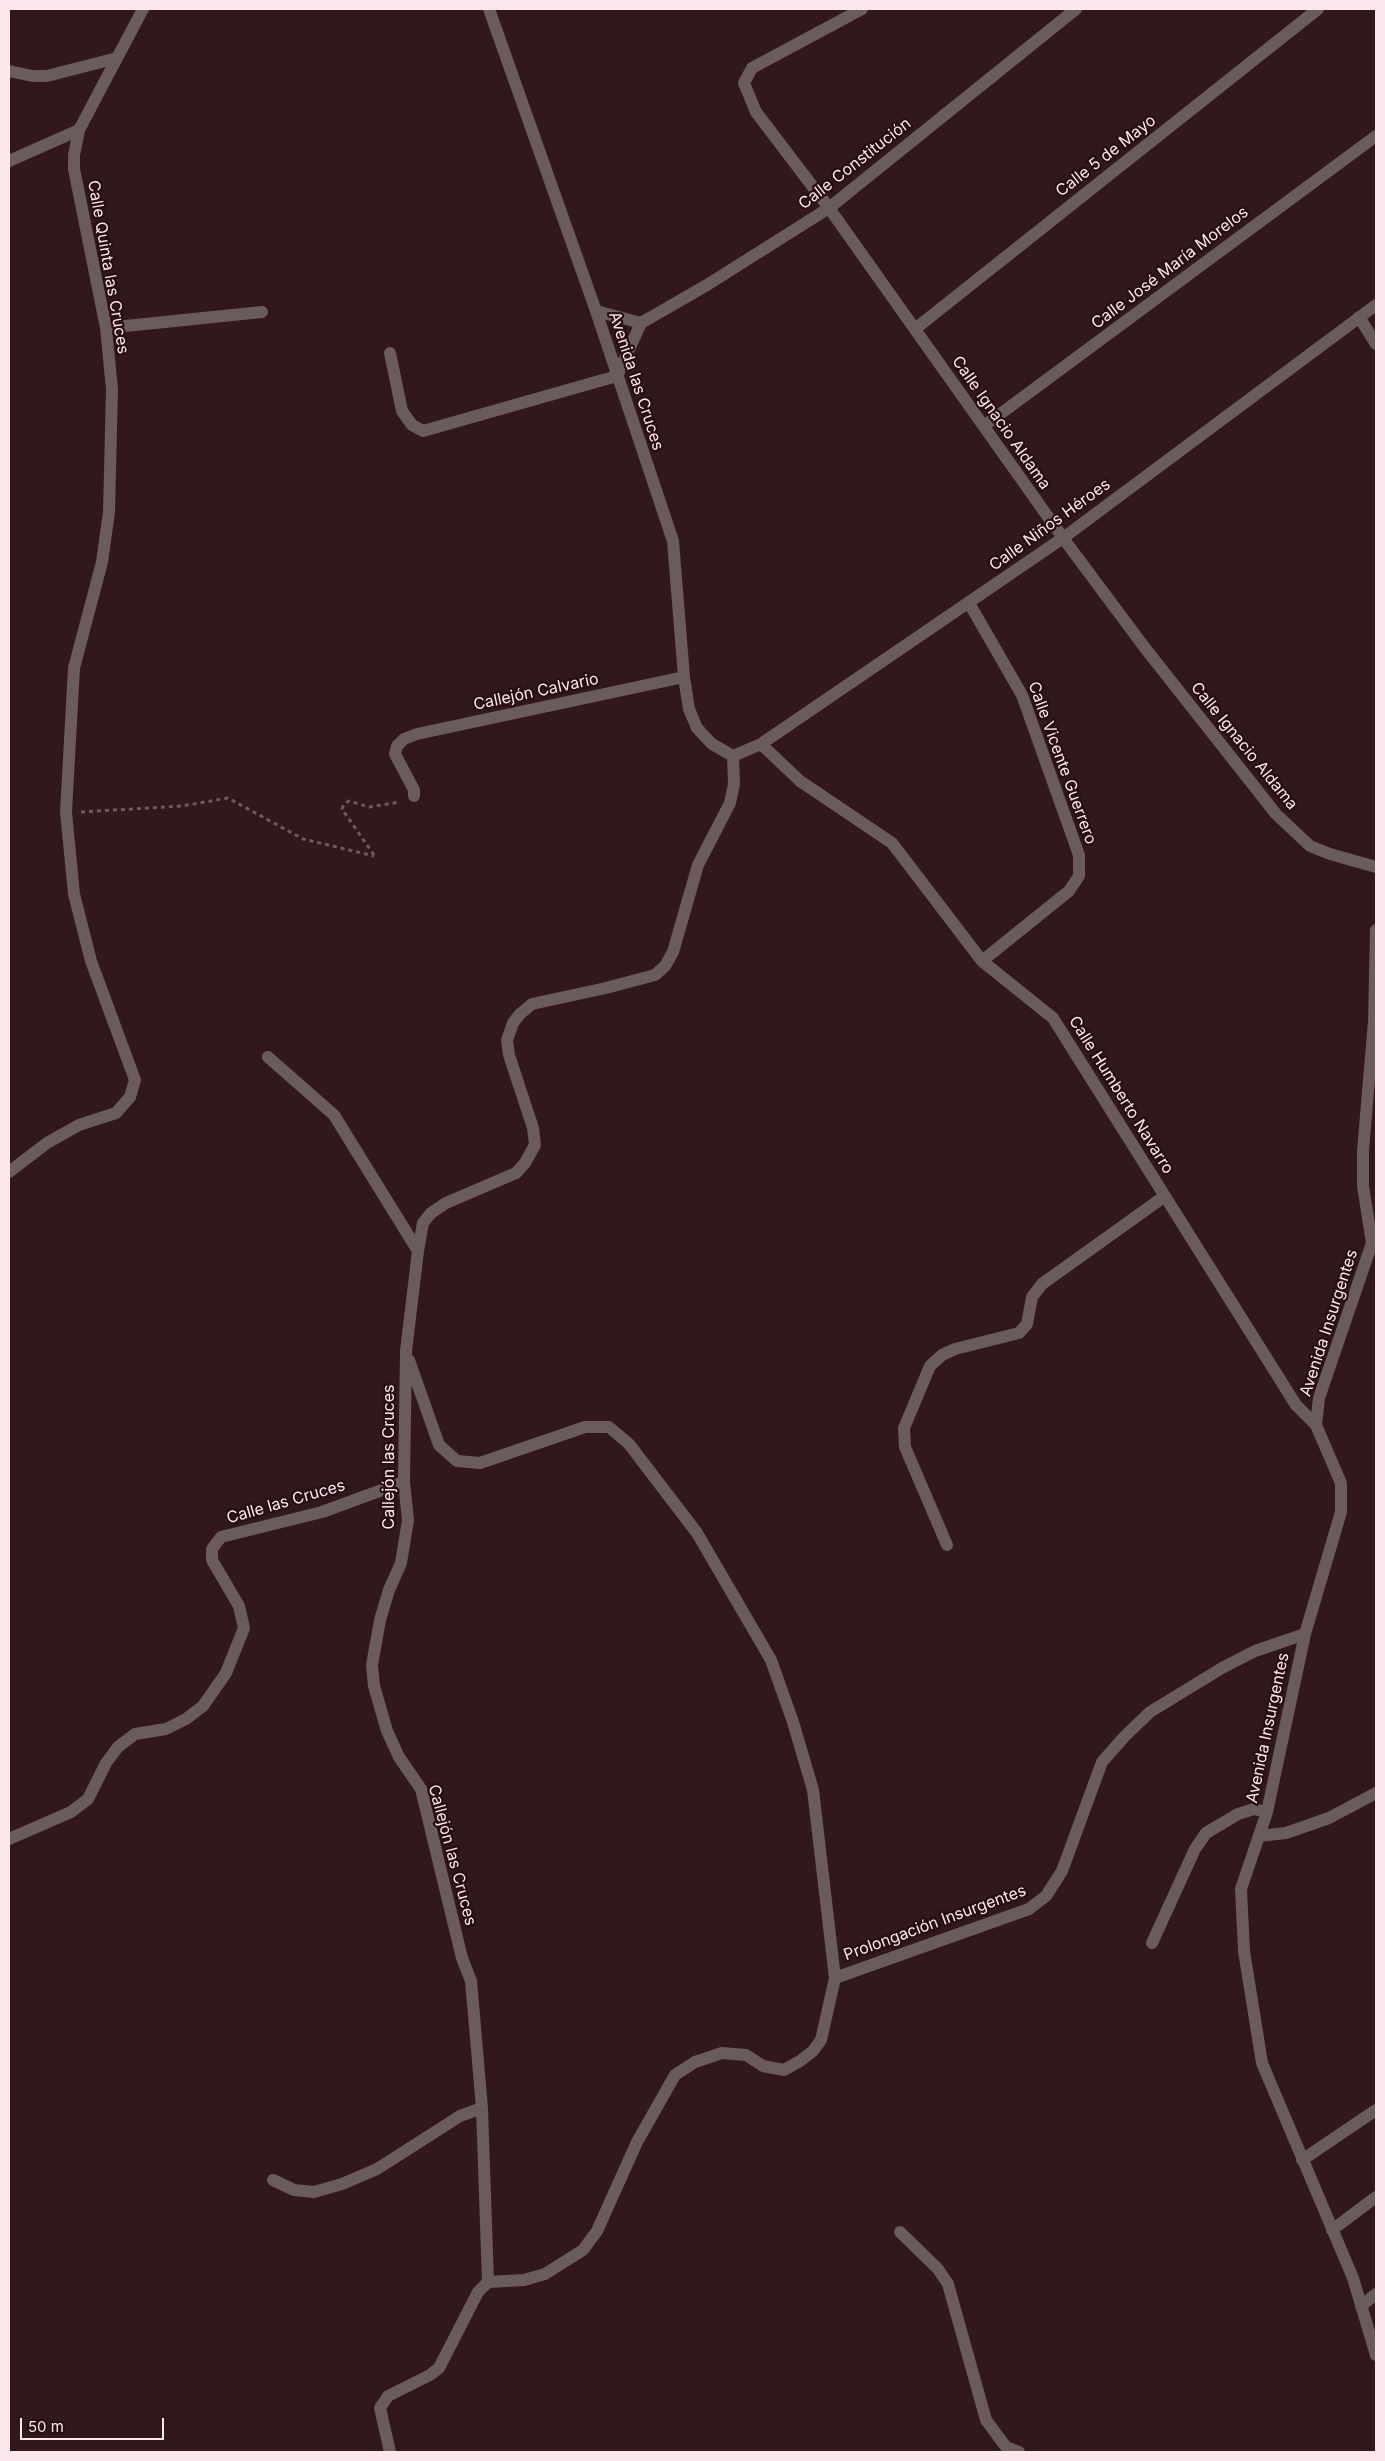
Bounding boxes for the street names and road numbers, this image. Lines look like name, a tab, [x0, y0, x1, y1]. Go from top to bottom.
street label: Calle 5 de Mayo	[1052, 111, 1160, 201]
street label: Calle Constitución	[795, 114, 915, 214]
street label: Calle Quinta las Cruces	[83, 179, 133, 355]
street label: Calle José María Morelos	[1088, 203, 1252, 333]
street label: Avenida las Cruces	[605, 309, 667, 453]
street label: Calle Ignacio Aldama	[948, 353, 1054, 493]
street label: Calle Niños Héroes	[986, 475, 1114, 575]
street label: Callejón Calvario	[472, 669, 600, 715]
street label: Calle Ignacio Aldama	[1187, 678, 1301, 814]
street label: Calle Vicente Guerrero	[1024, 679, 1100, 847]
street label: Calle Humberto Navarro	[1064, 1013, 1178, 1177]
street label: Avenida Insurgentes	[1296, 1247, 1362, 1399]
street label: Callejón las Cruces	[379, 1384, 399, 1530]
street label: Calle las Cruces	[225, 1476, 347, 1528]
street label: Avenida Insurgentes	[1243, 1651, 1293, 1805]
street label: Callejón las Cruces	[424, 1782, 480, 1928]
street label: Prolongación Insurgentes	[841, 1881, 1029, 1965]

